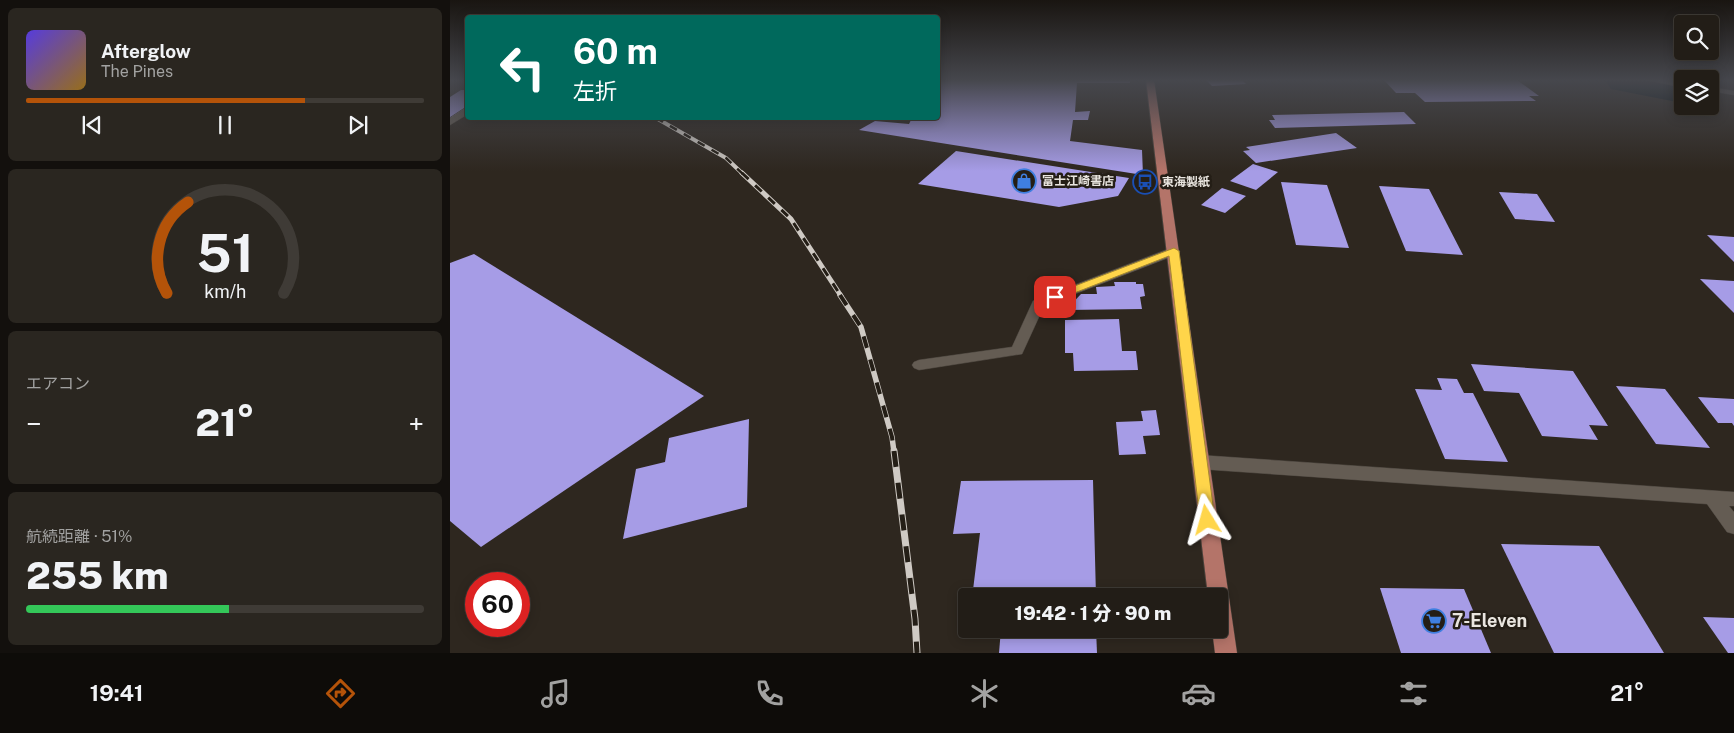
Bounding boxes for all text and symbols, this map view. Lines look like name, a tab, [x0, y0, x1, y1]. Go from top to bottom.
map controls	[1674, 15, 1719, 115]
button: search	[1674, 15, 1719, 60]
text: 60 m	[573, 31, 658, 72]
icon: left	[490, 35, 555, 100]
text: Afterglow	[101, 40, 191, 62]
text: The Pines	[101, 62, 173, 81]
button: layers	[1674, 70, 1719, 115]
text: 左折	[573, 78, 617, 104]
icon: previous	[78, 111, 106, 139]
icon: pause	[211, 111, 239, 139]
icon: next	[344, 111, 372, 139]
shop icon: 富士江崎書店	[1011, 168, 1037, 194]
bus stop icon: 東海製紙	[1132, 169, 1158, 195]
place label: 富士江崎書店	[1042, 174, 1114, 188]
place label: 東海製紙	[1162, 175, 1210, 189]
text: 51	[196, 223, 254, 284]
pin	[1034, 276, 1076, 318]
text: km/h	[204, 281, 246, 302]
icon: arrive	[1041, 283, 1069, 311]
text: エアコン	[26, 374, 90, 393]
text: 21°	[195, 400, 255, 445]
text: −	[26, 407, 42, 440]
text: +	[408, 407, 424, 440]
position arrow	[1180, 493, 1232, 545]
text: 航続距離 · 51%	[26, 527, 133, 546]
text: 255 km	[26, 553, 168, 598]
speed limit sign: 60	[465, 572, 530, 637]
text: 19:42 · 1 分 · 90 m	[1015, 602, 1171, 624]
supermarket icon: 7-Eleven	[1421, 608, 1447, 634]
place label: 7-Eleven	[1452, 610, 1527, 631]
icon: directions	[323, 676, 358, 711]
icon: music	[538, 676, 573, 711]
icon: phone	[752, 676, 787, 711]
icon: climate	[967, 676, 1002, 711]
icon: car	[1181, 676, 1216, 711]
icon: filters	[1396, 676, 1431, 711]
text: 19:41	[90, 680, 143, 706]
text: 21°	[1610, 680, 1644, 706]

